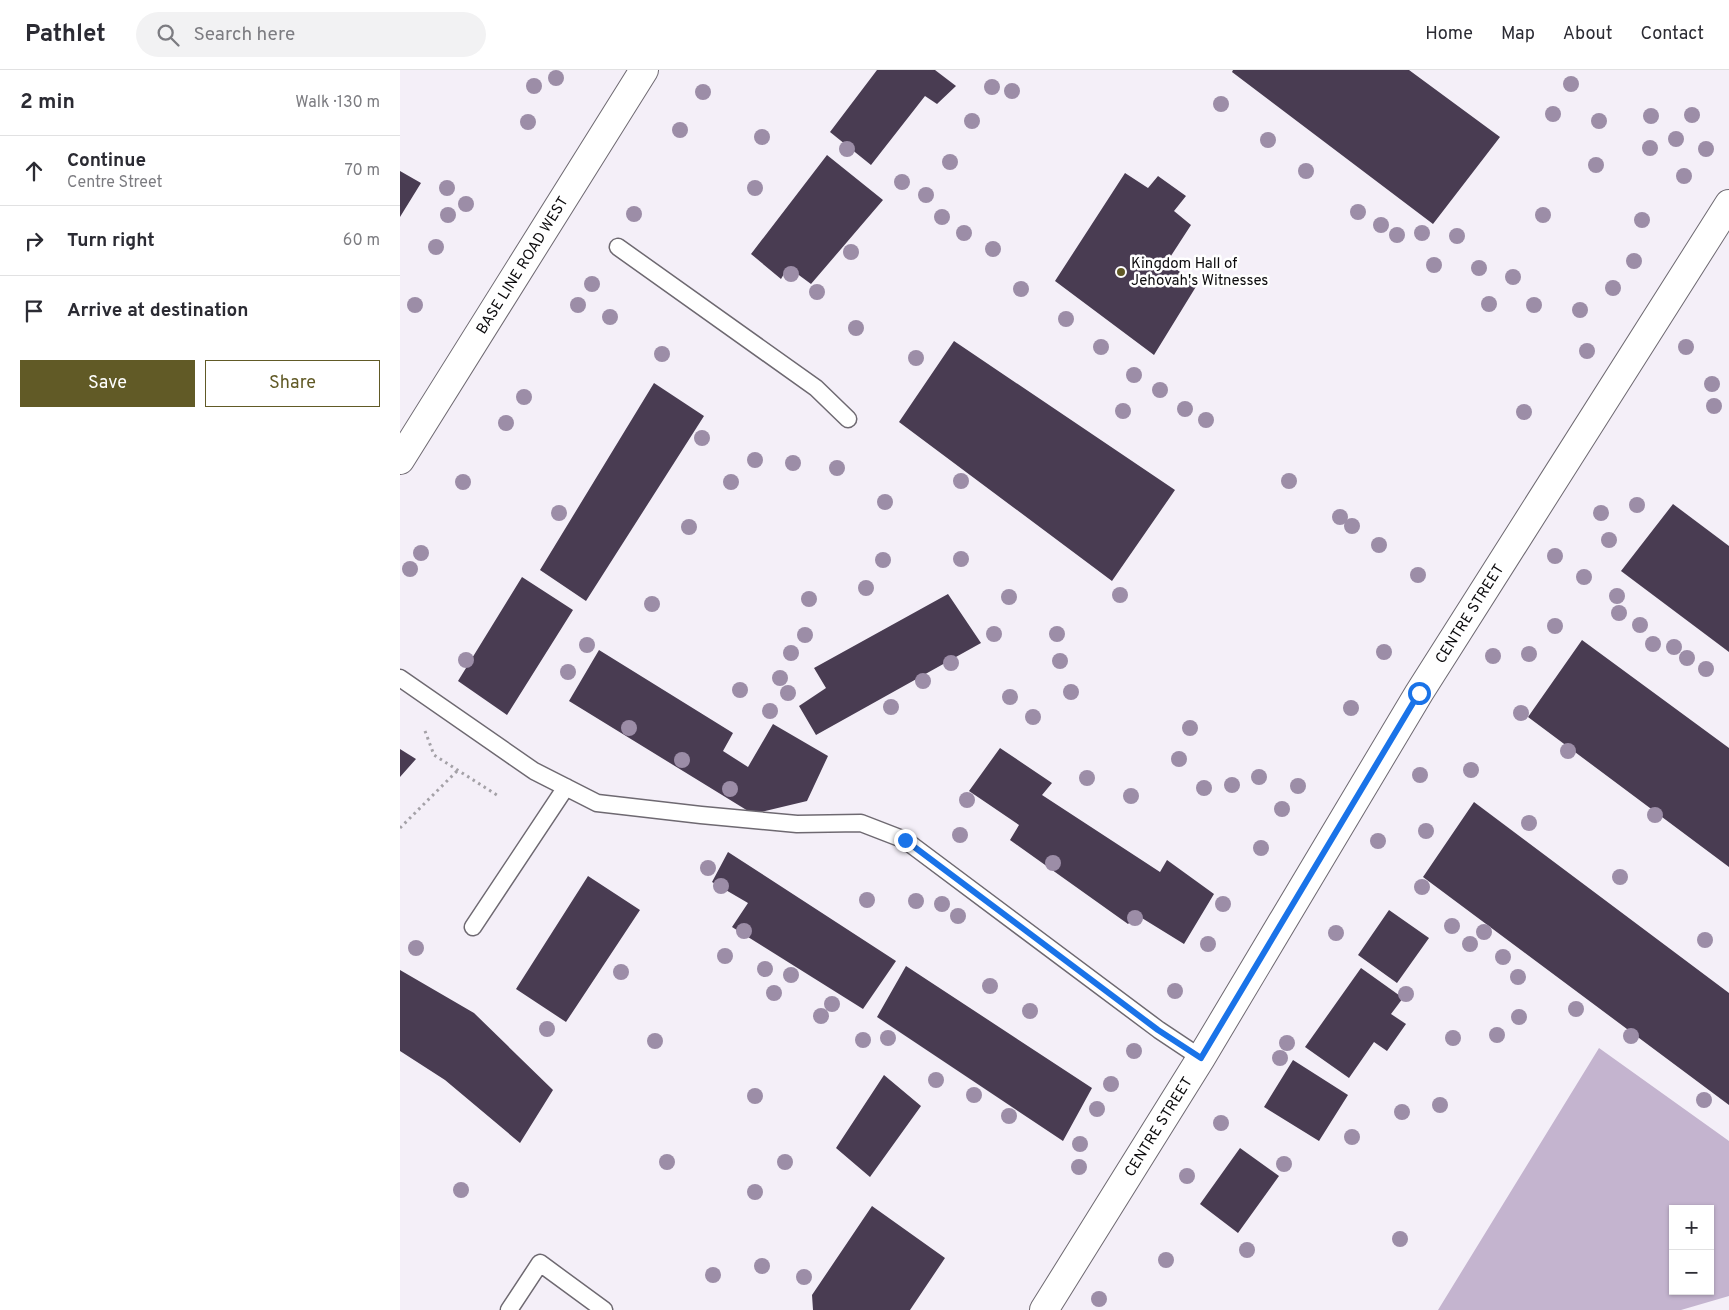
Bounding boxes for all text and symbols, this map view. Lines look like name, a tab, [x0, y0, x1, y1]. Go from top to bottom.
search box	[136, 12, 486, 57]
text: Pathlet	[25, 20, 106, 50]
icon: search	[154, 21, 182, 49]
text: Search here	[194, 23, 295, 47]
text: Home	[1425, 23, 1473, 46]
text: Map	[1501, 23, 1535, 46]
text: About	[1563, 23, 1612, 46]
text: Contact	[1640, 23, 1704, 46]
text: 2 min	[20, 89, 75, 116]
text: Walk · 130 m	[295, 93, 380, 113]
text: Continue	[67, 149, 146, 173]
icon: ahead	[20, 157, 48, 185]
text: 70 m	[345, 161, 380, 181]
text: Centre Street	[67, 173, 163, 193]
street label: BASE LINE ROAD WEST	[473, 193, 573, 338]
icon: right	[20, 227, 48, 255]
text: Turn right	[67, 229, 155, 253]
text: 60 m	[343, 231, 380, 251]
place label: Kingdom Hall of Jehovah's Witnesses	[1131, 255, 1268, 291]
marker: Kingdom Hall of Jehovah's Witnesses	[1115, 266, 1127, 278]
icon: arrive	[20, 297, 48, 325]
text: Arrive at destination	[67, 299, 248, 323]
button: Save	[20, 360, 195, 407]
button: Share	[205, 360, 380, 407]
street label: CENTRE STREET	[1432, 561, 1509, 668]
route start	[1408, 682, 1431, 705]
route end	[894, 829, 917, 852]
street label: CENTRE STREET	[1121, 1074, 1198, 1181]
map controls	[1669, 1205, 1714, 1295]
button: +	[1669, 1205, 1714, 1250]
button: −	[1669, 1250, 1714, 1295]

